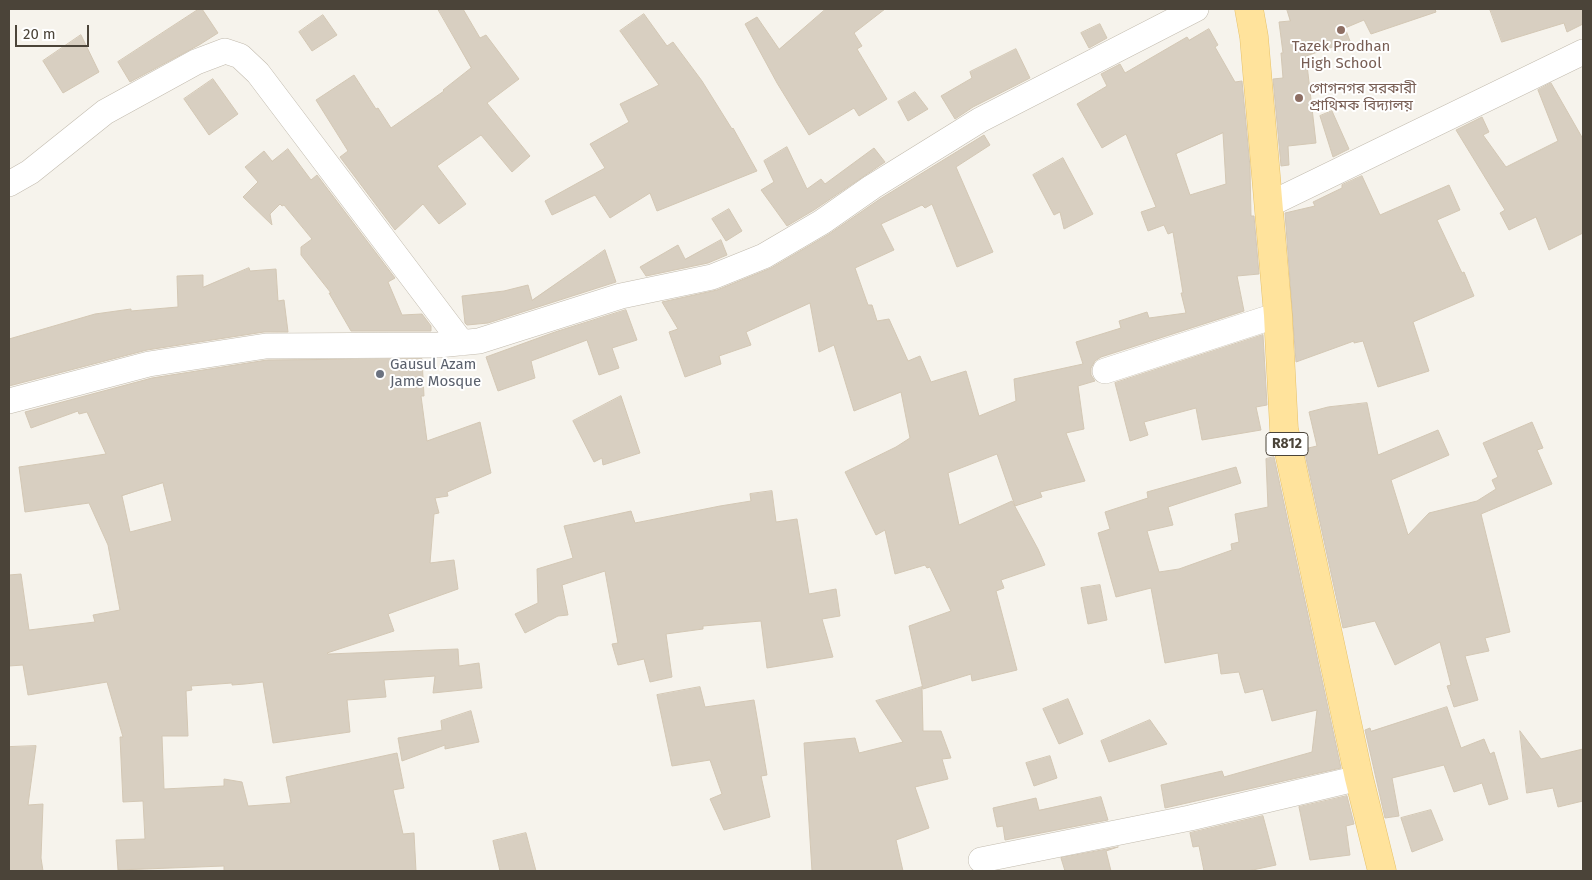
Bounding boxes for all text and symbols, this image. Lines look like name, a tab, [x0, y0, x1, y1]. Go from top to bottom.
scale bar	[18, 15, 91, 47]
marker: Tazek Prodhan High School	[1335, 24, 1347, 36]
text: 20 m	[23, 25, 56, 43]
place label: Tazek Prodhan High School	[1292, 38, 1390, 73]
place label: গোগনগর সরকারী প্রাথিমক বিদ্যালয়	[1309, 80, 1416, 115]
marker: গোগনগর সরকারী প্রাথিমক বিদ্যালয়	[1293, 92, 1305, 104]
place label: Gausul Azam Jame Mosque	[390, 356, 481, 391]
marker: Gausul Azam Jame Mosque	[374, 368, 386, 380]
road number: R812	[1266, 432, 1308, 456]

